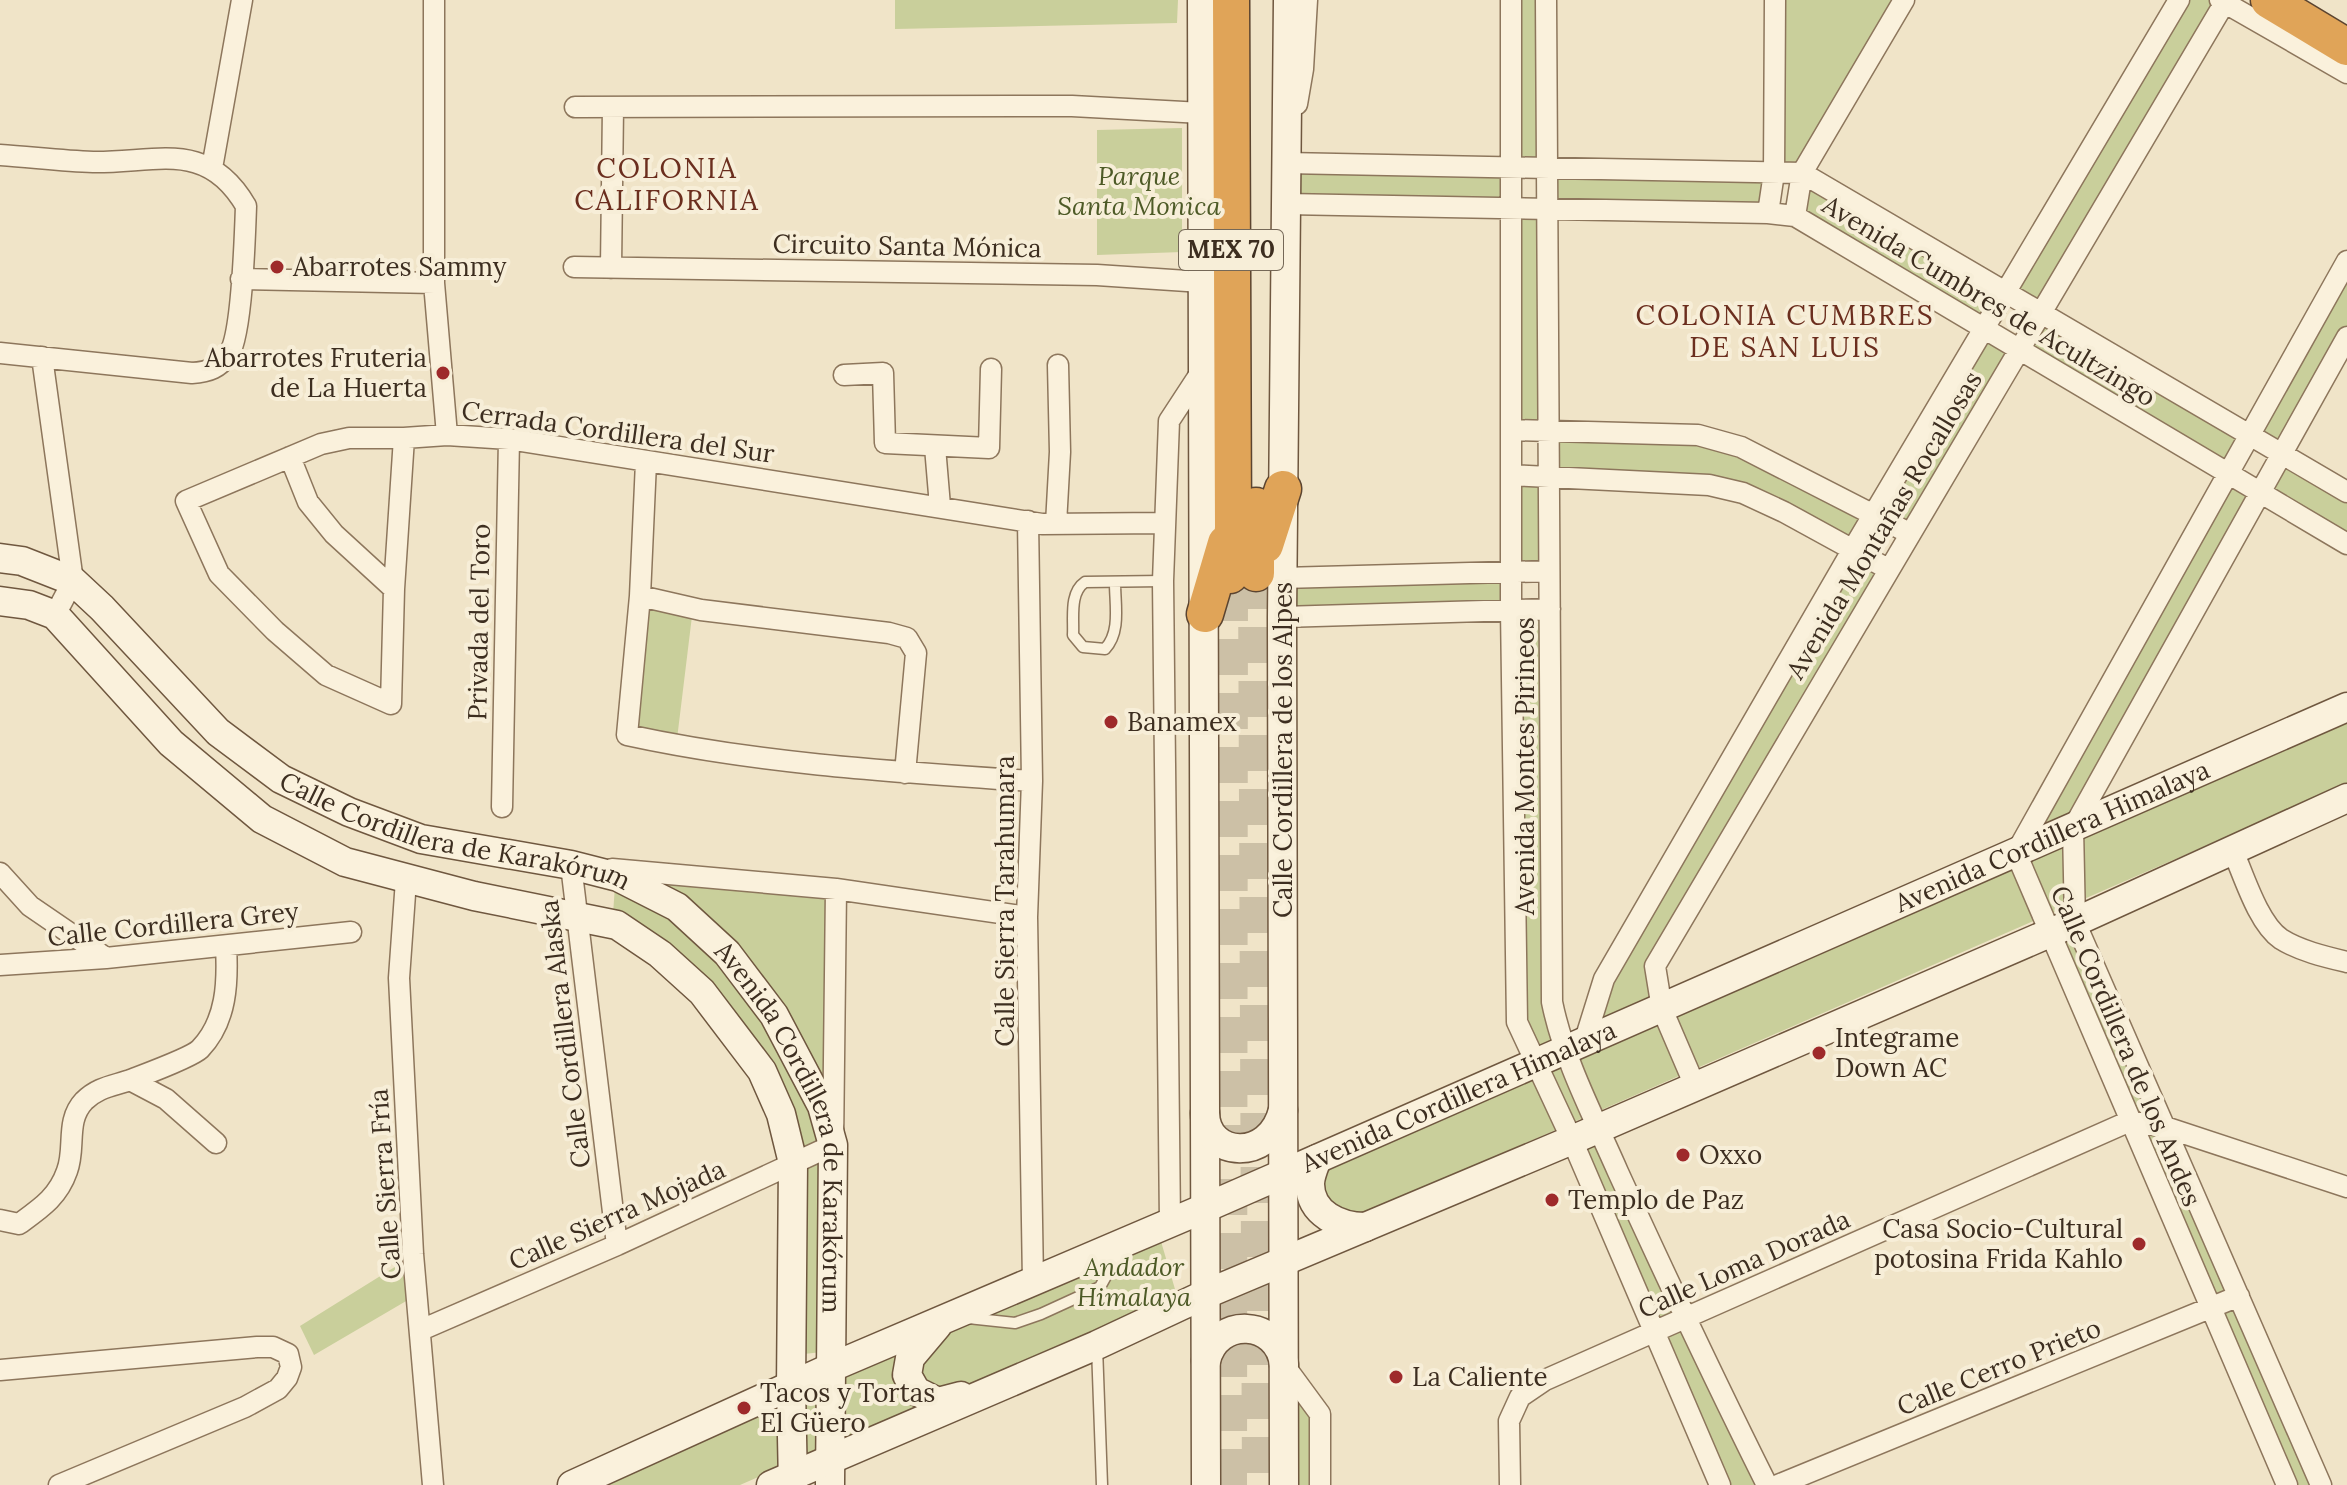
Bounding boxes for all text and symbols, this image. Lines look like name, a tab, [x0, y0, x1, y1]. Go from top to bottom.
district label: COLONIA CALIFORNIA	[574, 150, 760, 218]
park label: Parque Santa Monica	[1057, 159, 1221, 222]
street label: Avenida Cumbres de Acultzingo	[1816, 187, 2162, 413]
street label: Circuito Santa Mónica	[772, 227, 1042, 264]
road number: MEX 70	[1179, 230, 1283, 270]
place label: Abarrotes Sammy	[292, 250, 507, 283]
marker: Abarrotes Sammy	[268, 258, 286, 276]
district label: COLONIA CUMBRES DE SAN LUIS	[1635, 297, 1935, 365]
place label: Abarrotes Fruteria de La Huerta	[204, 341, 427, 404]
marker: Abarrotes Fruteria de La Huerta	[434, 364, 452, 382]
street label: Avenida Montañas Rocallosas	[1778, 365, 1989, 685]
street label: Cerrada Cordillera del Sur	[459, 393, 777, 470]
street label: Privada del Toro	[460, 523, 497, 721]
street label: Calle Cordillera de los Alpes	[1266, 582, 1299, 918]
street label: Avenida Montes Pirineos	[1508, 617, 1541, 916]
place label: Banamex	[1127, 705, 1237, 738]
marker: Banamex	[1102, 713, 1120, 731]
street label: Avenida Cordillera Himalaya	[1889, 752, 2214, 920]
street label: Calle Sierra Tarahumara	[988, 755, 1021, 1047]
street label: Calle Cordillera de Karakórum	[275, 764, 637, 897]
street label: Calle Cordillera de los Andes	[2044, 881, 2209, 1211]
street label: Calle Cordillera Grey	[46, 894, 300, 953]
street label: Calle Cordillera Alaska	[532, 898, 597, 1170]
street label: Avenida Cordillera de Karakórum	[708, 933, 850, 1314]
street label: Avenida Cordillera Himalaya	[1295, 1013, 1621, 1180]
place label: Integrame Down AC	[1835, 1021, 1959, 1084]
marker: Integrame Down AC	[1810, 1044, 1828, 1062]
street label: Calle Sierra Fría	[361, 1088, 408, 1281]
place label: Oxxo	[1699, 1138, 1762, 1171]
marker: Oxxo	[1674, 1146, 1692, 1164]
street label: Calle Sierra Mojada	[504, 1152, 730, 1277]
place label: Templo de Paz	[1568, 1183, 1744, 1216]
marker: Templo de Paz	[1543, 1191, 1561, 1209]
street label: Calle Loma Dorada	[1633, 1202, 1855, 1325]
place label: Casa Socio-Cultural potosina Frida Kahlo	[1874, 1212, 2123, 1275]
marker: Casa Socio-Cultural potosina Frida Kahlo	[2130, 1235, 2148, 1253]
park label: Andador Himalaya	[1077, 1250, 1192, 1313]
street label: Calle Cerro Prieto	[1892, 1311, 2106, 1422]
place label: La Caliente	[1412, 1360, 1548, 1393]
marker: La Caliente	[1387, 1368, 1405, 1386]
place label: Tacos y Tortas El Güero	[760, 1376, 935, 1439]
marker: Tacos y Tortas El Güero	[735, 1399, 753, 1417]

